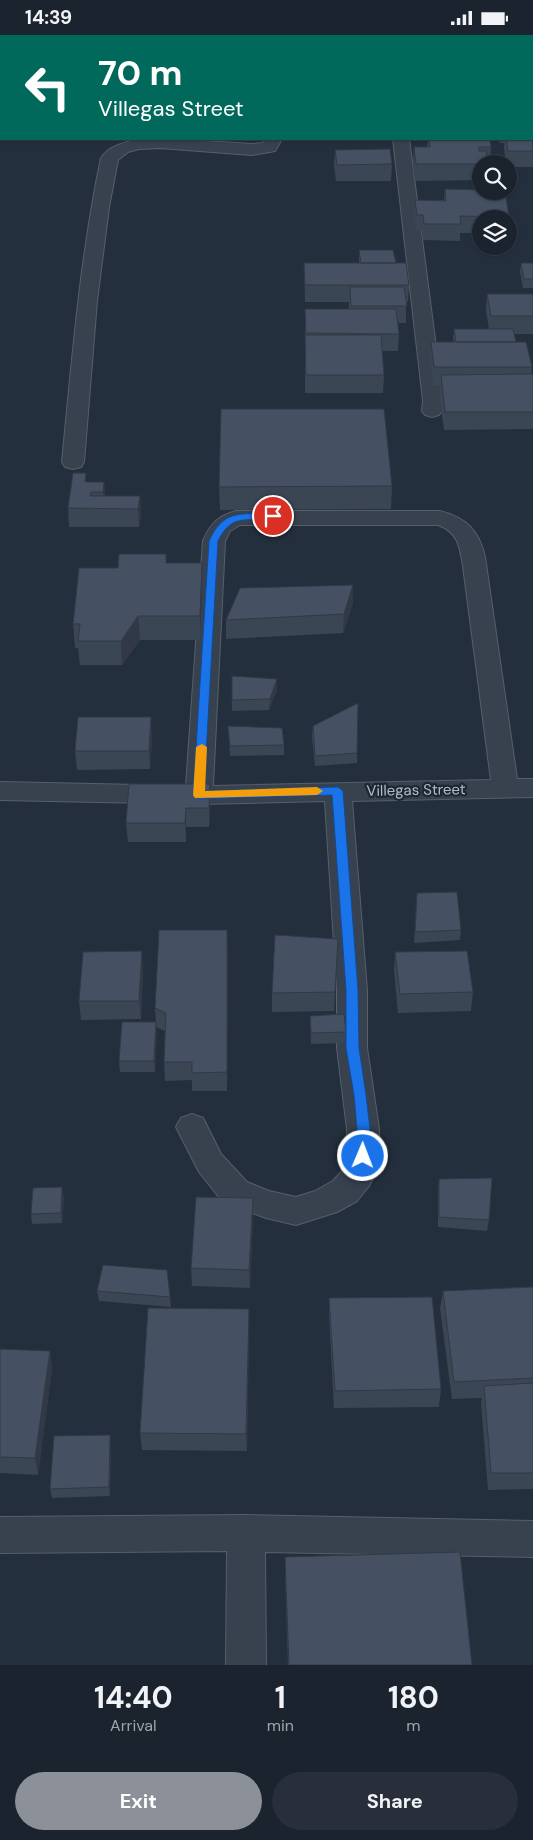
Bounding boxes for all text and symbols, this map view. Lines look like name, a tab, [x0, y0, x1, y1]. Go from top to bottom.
text: 14:39	[25, 5, 72, 30]
text: 70 m	[98, 50, 182, 96]
icon: left	[15, 55, 80, 120]
text: Villegas Street	[98, 94, 244, 123]
map controls	[472, 155, 517, 255]
button: search	[472, 155, 517, 200]
button: layers	[472, 210, 517, 255]
pin	[252, 495, 294, 537]
icon: arrive	[259, 502, 287, 530]
street label: Villegas Street	[366, 779, 466, 801]
position arrow	[336, 1129, 388, 1181]
text: 14:40	[94, 1678, 173, 1717]
text: 1	[275, 1678, 286, 1717]
text: 180	[388, 1678, 439, 1717]
text: Arrival	[110, 1715, 157, 1736]
text: min	[267, 1715, 294, 1736]
text: m	[406, 1715, 421, 1736]
button: Exit	[15, 1772, 262, 1830]
button: Share	[272, 1772, 518, 1830]

